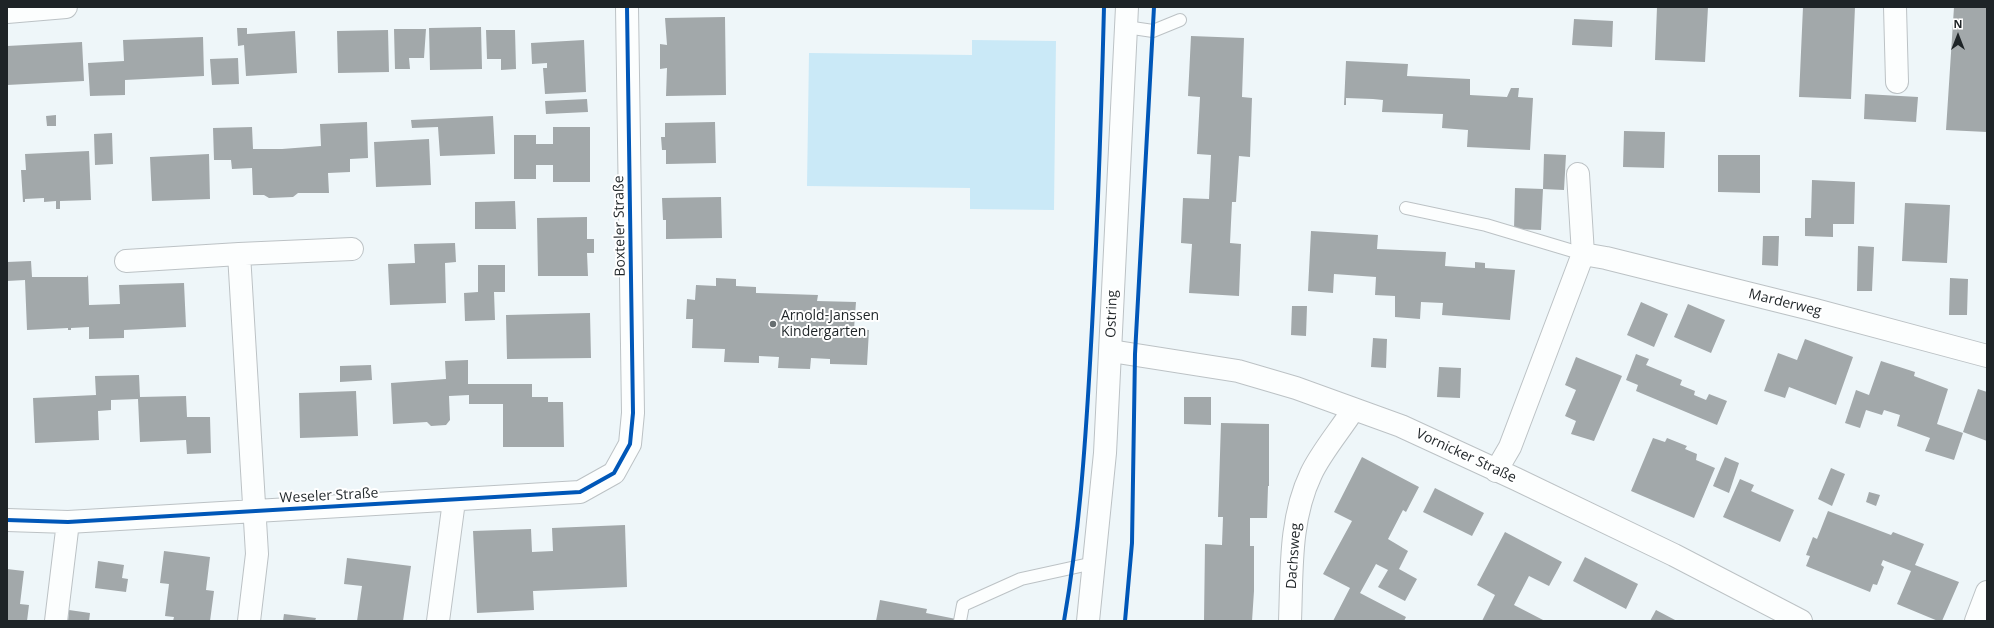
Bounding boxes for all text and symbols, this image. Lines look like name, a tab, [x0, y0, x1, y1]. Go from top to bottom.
north arrow	[1938, 16, 1978, 56]
text: N	[1954, 16, 1962, 31]
street label: Boxteler Straße	[611, 175, 629, 277]
street label: Marderweg	[1747, 286, 1823, 320]
street label: Ostring	[1103, 290, 1121, 338]
place label: Arnold-Janssen Kindergarten	[781, 308, 879, 340]
marker: Arnold-Janssen Kindergarten	[768, 319, 778, 329]
street label: Vornicker Straße	[1413, 425, 1519, 487]
street label: Weseler Straße	[279, 485, 379, 507]
street label: Dachsweg	[1283, 522, 1305, 590]

